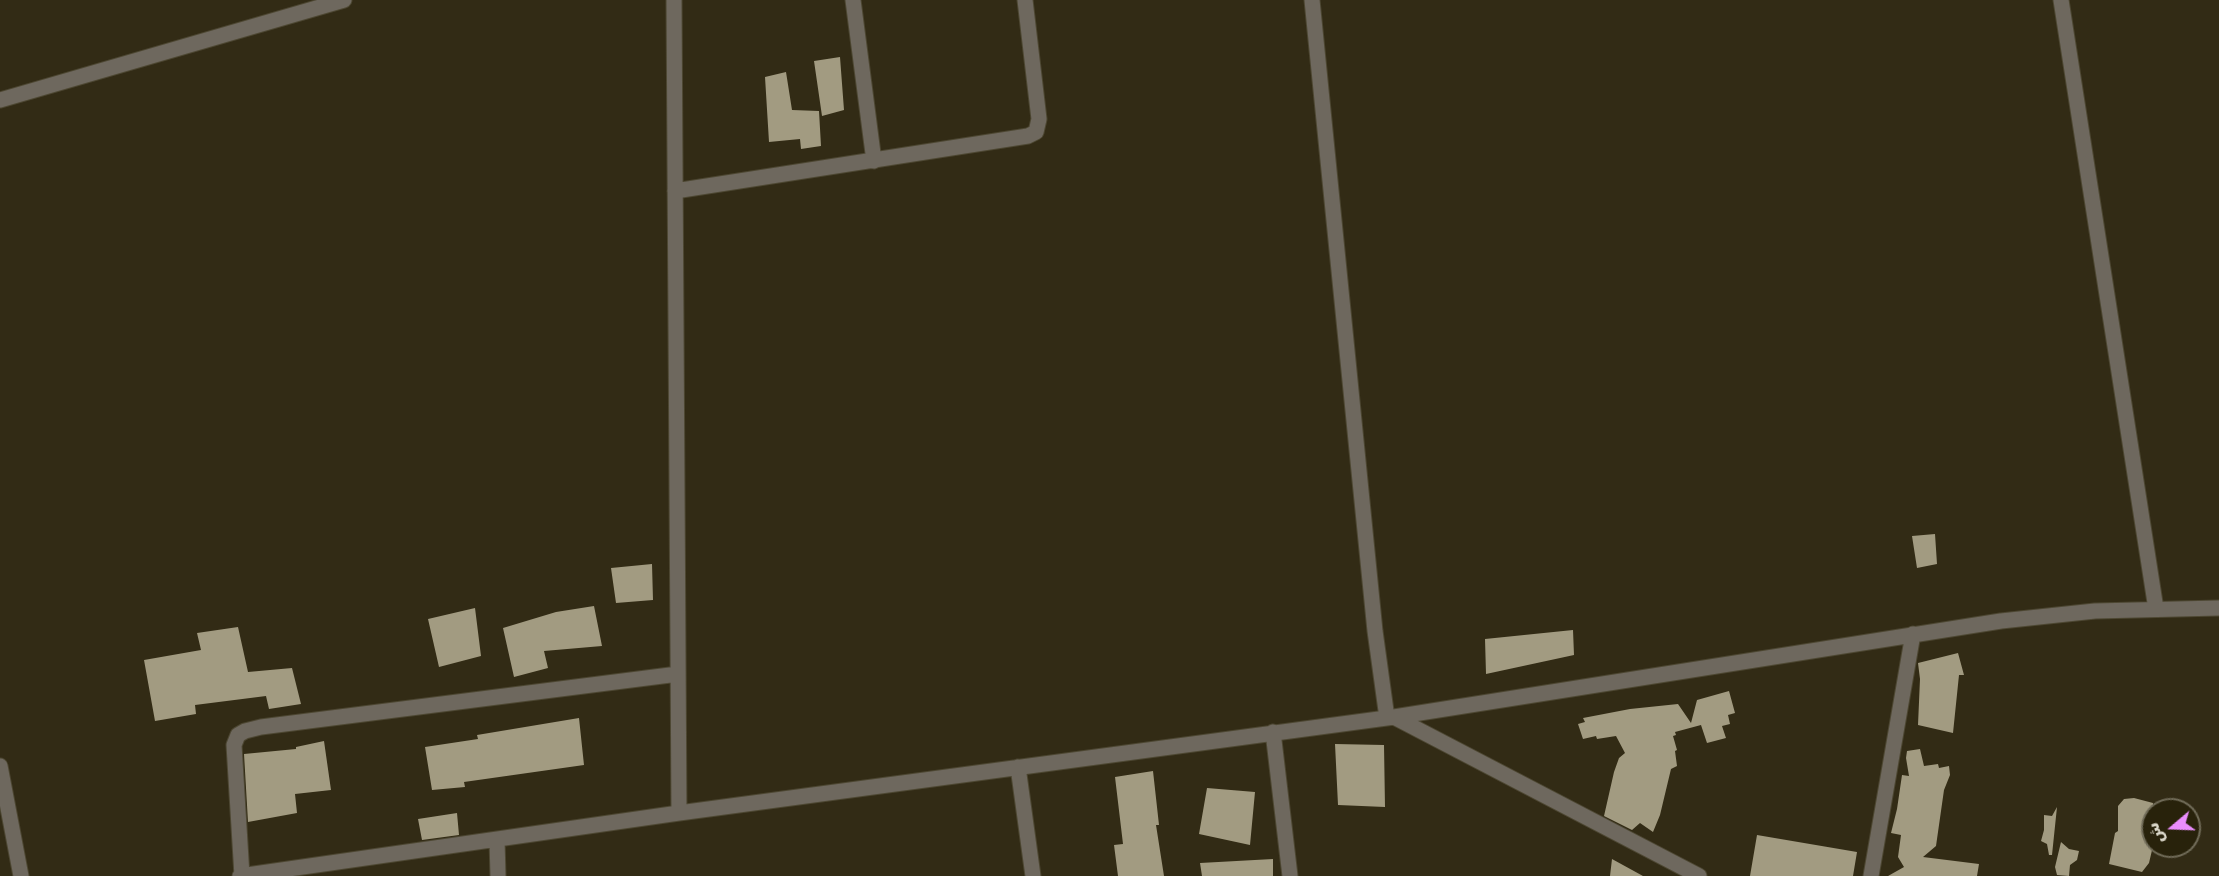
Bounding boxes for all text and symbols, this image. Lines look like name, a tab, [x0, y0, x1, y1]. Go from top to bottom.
north arrow	[2141, 798, 2201, 858]
text: ش	[2143, 820, 2168, 847]

